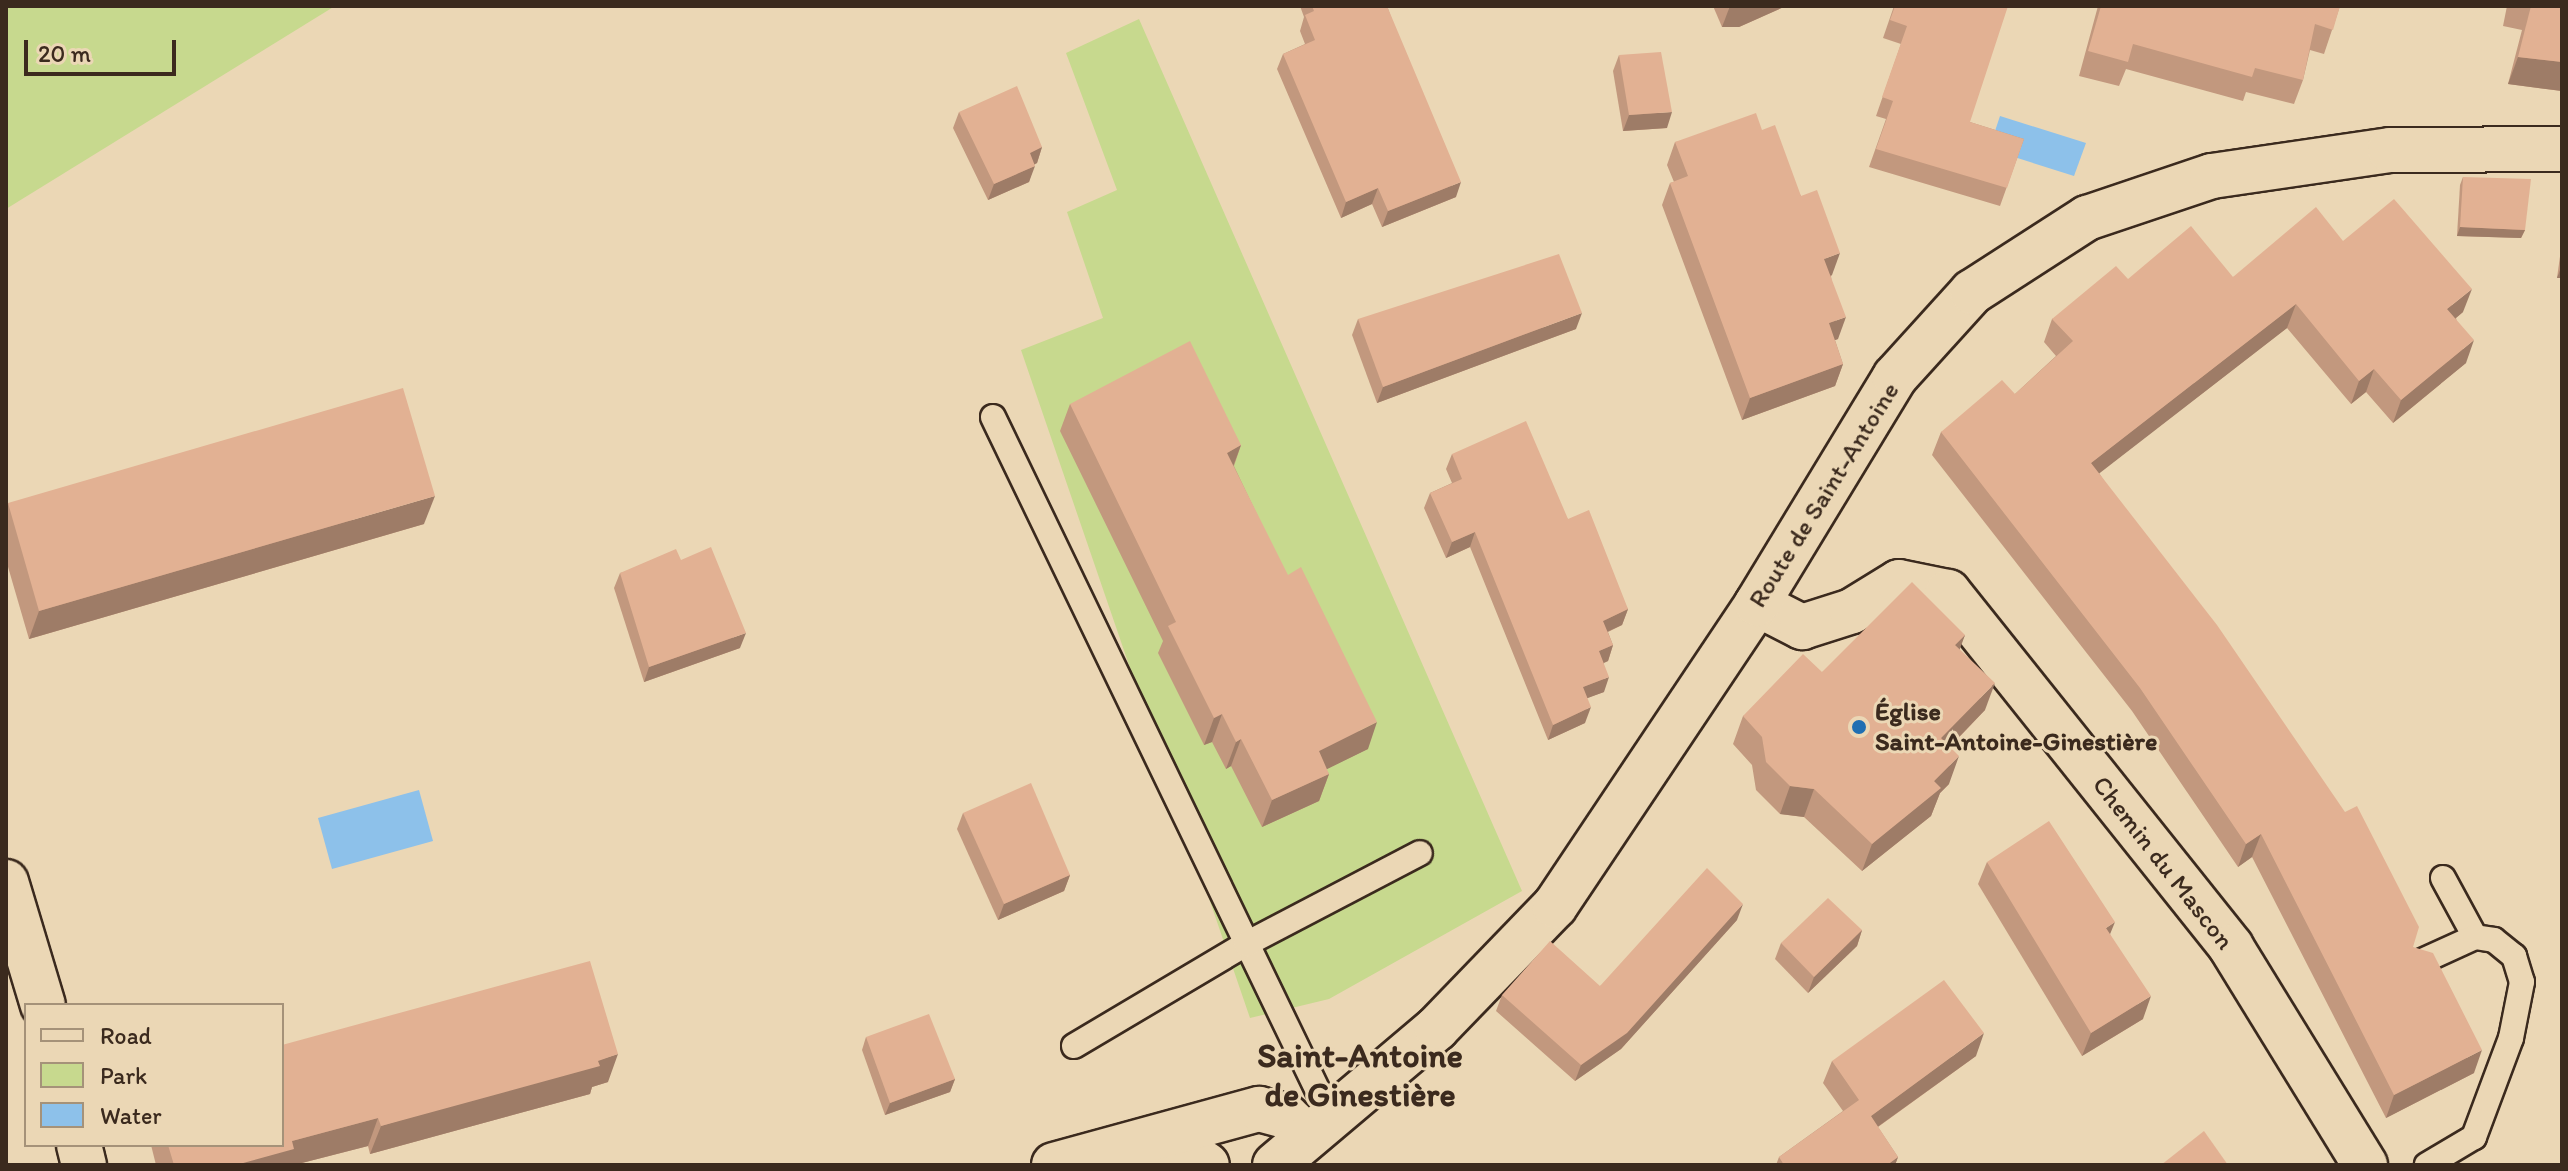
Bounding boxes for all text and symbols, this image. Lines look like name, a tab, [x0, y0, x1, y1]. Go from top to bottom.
scale bar	[28, 24, 180, 74]
text: 20 m	[38, 39, 91, 68]
street label: Route de Saint-Antoine	[1742, 376, 1906, 614]
place label: Église Saint-Antoine-Ginestière	[1875, 696, 2157, 758]
marker: Église Saint-Antoine-Ginestière	[1850, 718, 1868, 736]
street label: Chemin du Mascon	[2086, 770, 2240, 956]
legend	[24, 1003, 284, 1147]
text: Road	[100, 1021, 152, 1050]
district label: Saint-Antoine de Ginestière	[1257, 1035, 1463, 1114]
text: Park	[100, 1061, 147, 1090]
text: Water	[100, 1101, 162, 1130]

